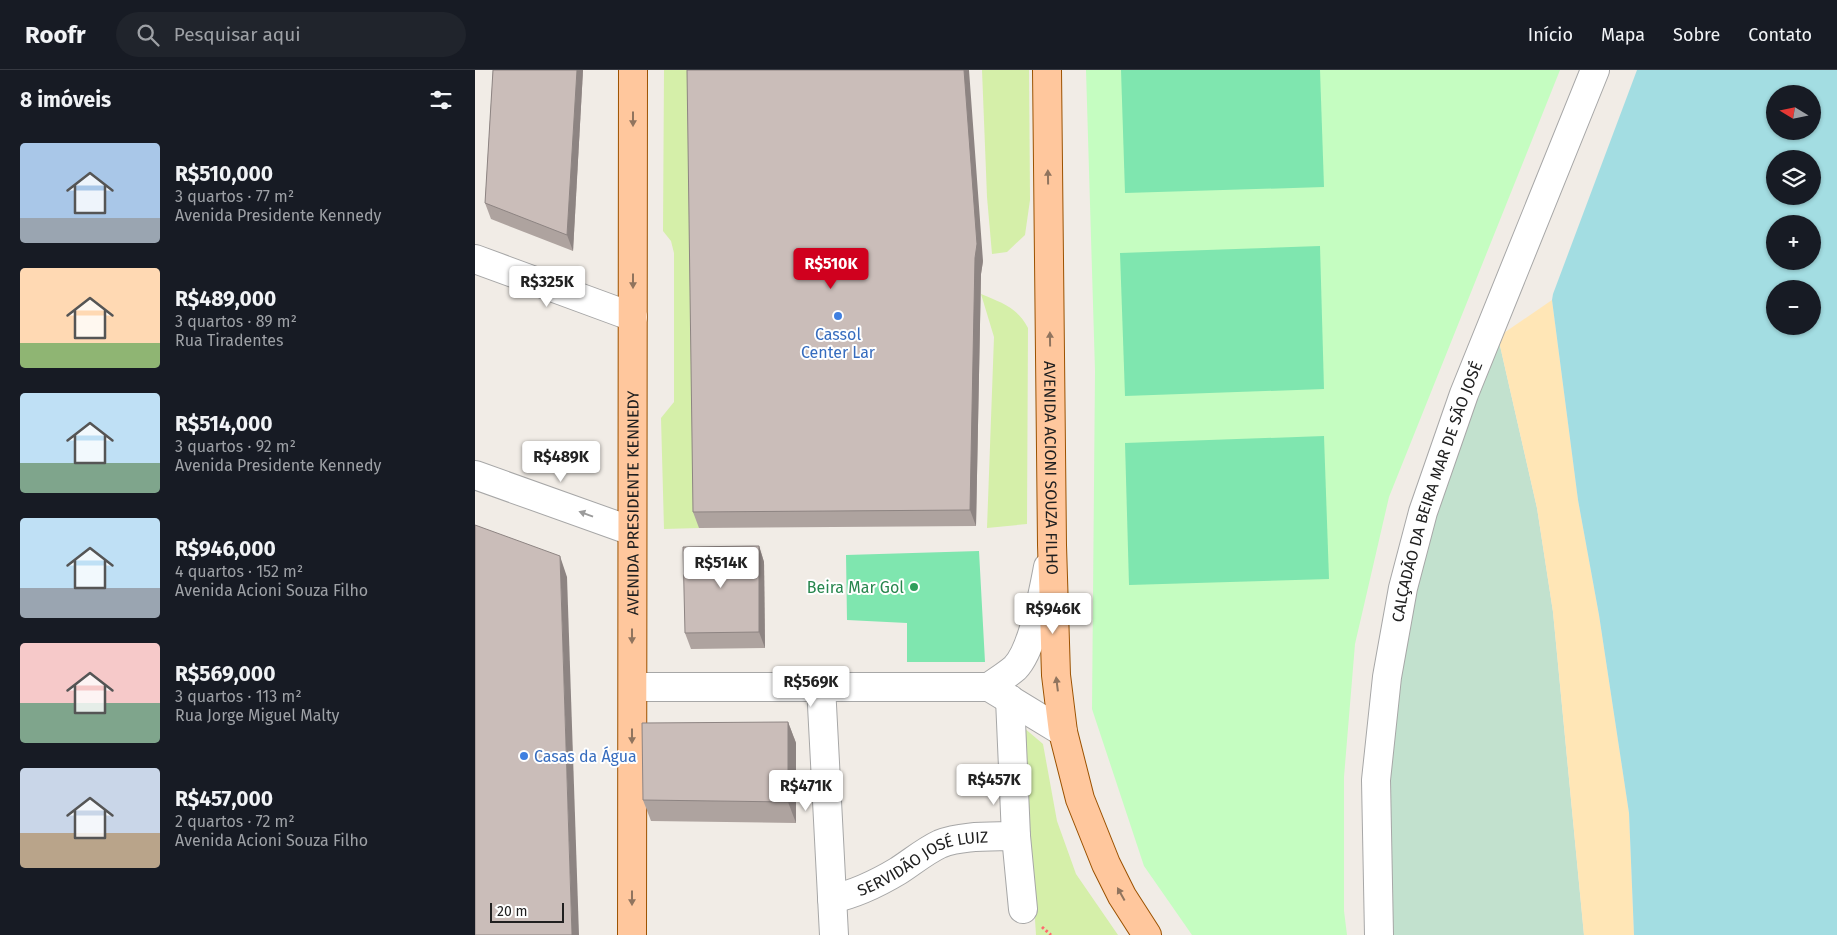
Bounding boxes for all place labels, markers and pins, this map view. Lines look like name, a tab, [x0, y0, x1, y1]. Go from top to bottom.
pin: R$510K	[790, 248, 872, 290]
pin: R$325K	[506, 266, 588, 308]
marker: Cassol Center Lar	[832, 310, 844, 322]
place label: Cassol Center Lar	[801, 325, 876, 362]
pin: R$489K	[520, 440, 602, 483]
pin: R$514K	[680, 546, 762, 589]
place label: Beira Mar Gol	[807, 578, 904, 597]
marker: Beira Mar Gol	[908, 581, 920, 593]
pin: R$946K	[1012, 592, 1094, 635]
pin: R$569K	[770, 666, 852, 708]
place label: Casas da Água	[534, 746, 637, 766]
marker: Casas da Água	[518, 750, 530, 762]
pin: R$457K	[953, 764, 1035, 806]
pin: R$471K	[765, 770, 847, 812]

